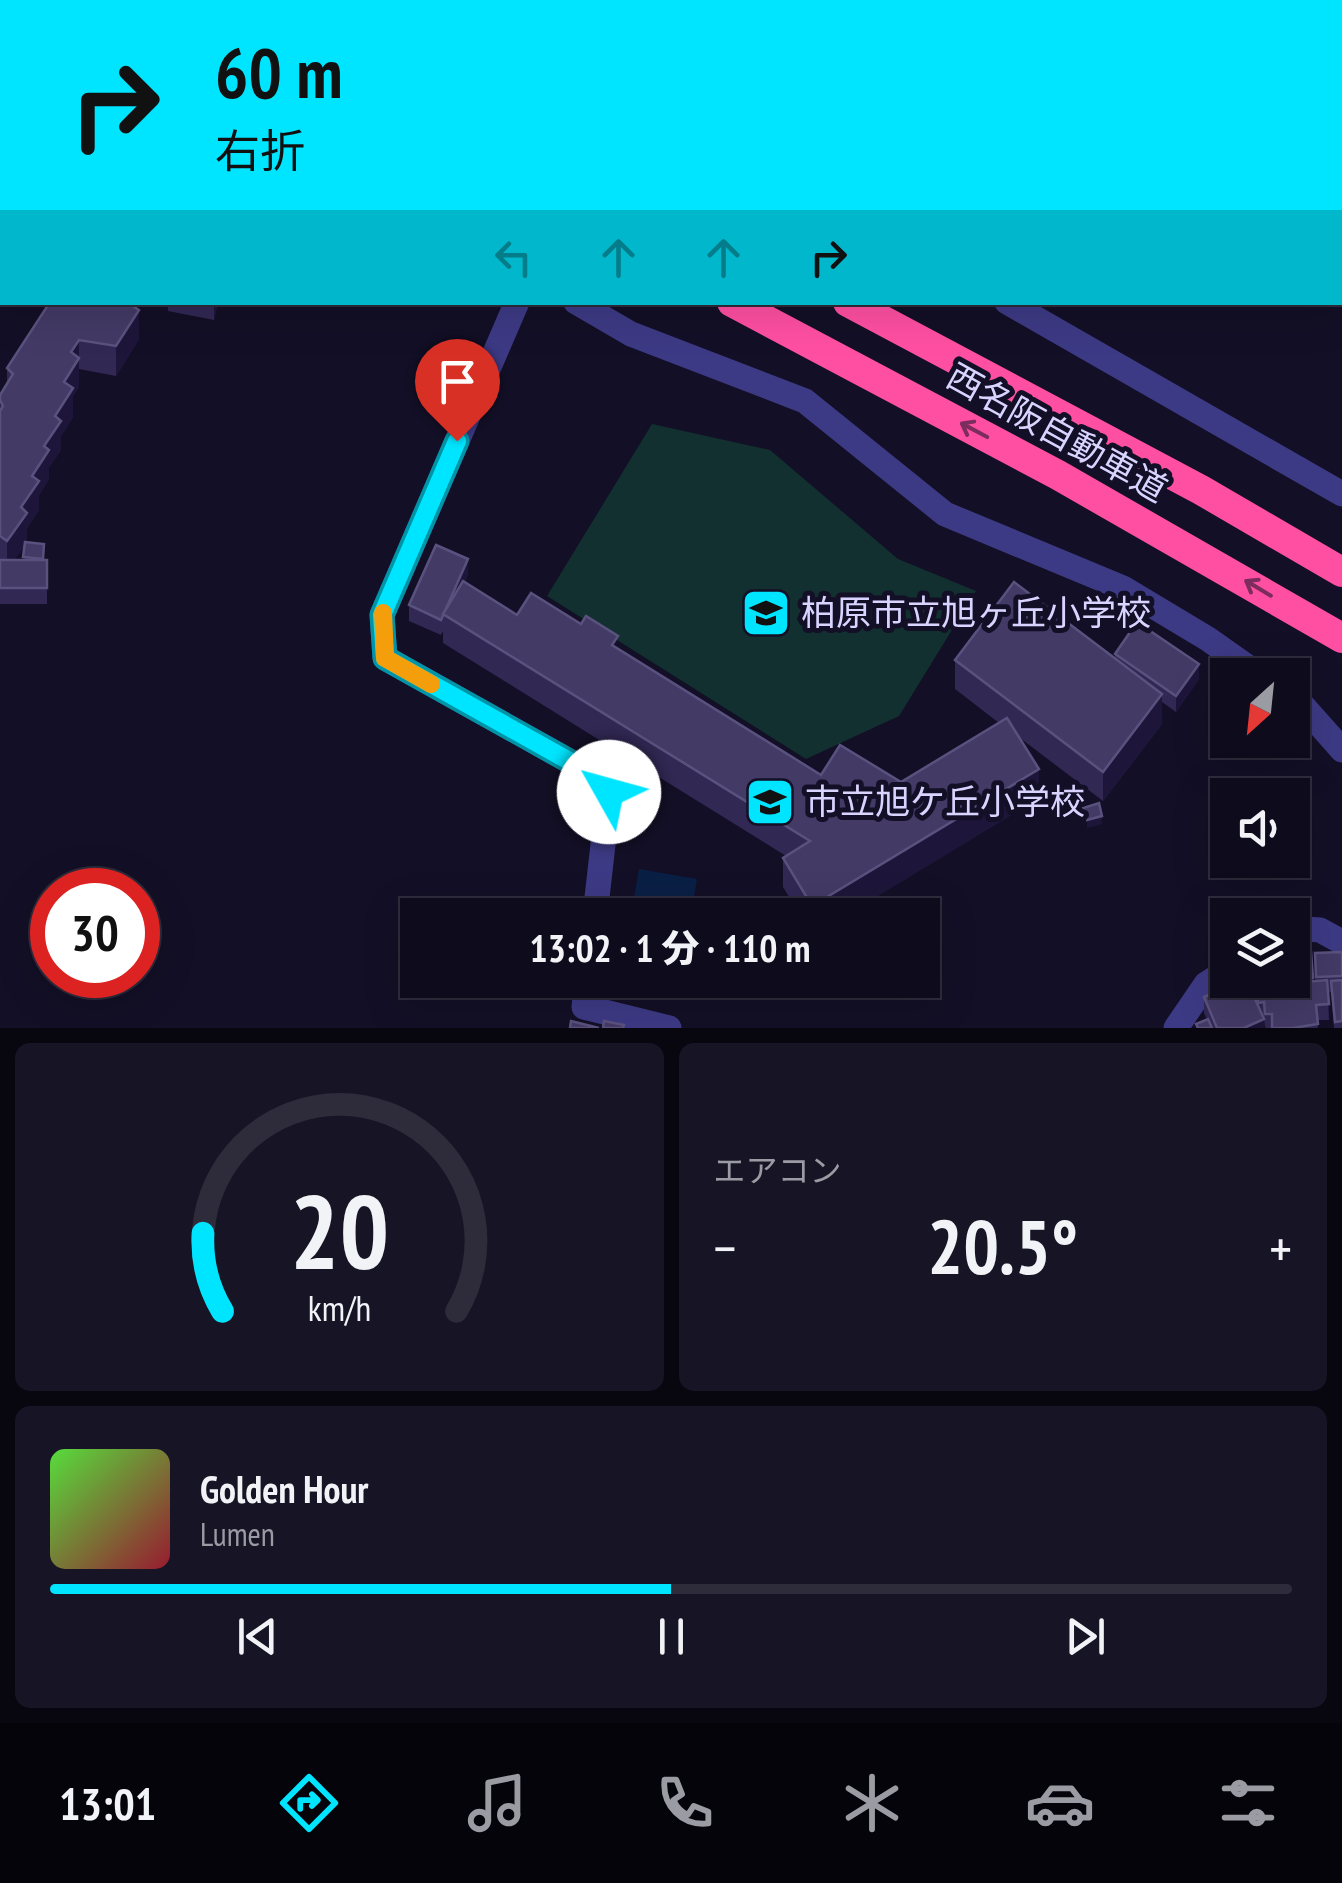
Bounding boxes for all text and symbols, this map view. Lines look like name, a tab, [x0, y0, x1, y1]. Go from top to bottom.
text: 60 m	[215, 27, 343, 117]
icon: right	[50, 40, 180, 170]
text: 右折	[215, 121, 305, 179]
icon: left	[486, 230, 541, 285]
icon: ahead	[591, 230, 646, 285]
icon: ahead	[696, 230, 751, 285]
icon: right	[801, 230, 856, 285]
pin	[415, 339, 500, 442]
street label: 西名阪自動車道	[939, 353, 1176, 512]
icon: arrive	[430, 354, 485, 409]
one-way arrow	[960, 420, 990, 440]
one-way arrow	[1244, 578, 1273, 598]
school or university icon: 柏原市立旭ヶ丘小学校	[740, 587, 792, 639]
place label: 柏原市立旭ヶ丘小学校	[801, 589, 1151, 635]
north arrow	[1210, 658, 1310, 758]
map controls	[1210, 658, 1310, 998]
position arrow	[557, 740, 661, 844]
school or university icon: 市立旭ケ丘小学校	[744, 776, 796, 828]
place label: 市立旭ケ丘小学校	[805, 778, 1085, 824]
button: sound	[1210, 778, 1310, 878]
speed limit sign: 30	[30, 868, 160, 998]
button: layers	[1210, 898, 1310, 998]
text: 13:02 · 1 分 · 110 m	[530, 923, 810, 972]
text: エアコン	[714, 1149, 842, 1191]
text: 20	[290, 1163, 389, 1298]
text: 20.5°	[927, 1198, 1078, 1295]
text: −	[714, 1212, 736, 1283]
text: +	[1269, 1212, 1292, 1283]
text: km/h	[308, 1285, 371, 1331]
text: Golden Hour	[200, 1464, 369, 1513]
text: Lumen	[200, 1513, 275, 1555]
icon: previous	[230, 1609, 285, 1664]
icon: pause	[644, 1609, 699, 1664]
icon: next	[1058, 1609, 1113, 1664]
icon: directions	[274, 1768, 344, 1838]
icon: music	[462, 1768, 532, 1838]
icon: phone	[650, 1768, 720, 1838]
icon: climate	[837, 1768, 907, 1838]
icon: car	[1025, 1768, 1095, 1838]
icon: filters	[1213, 1768, 1283, 1838]
text: 13:01	[59, 1774, 156, 1832]

